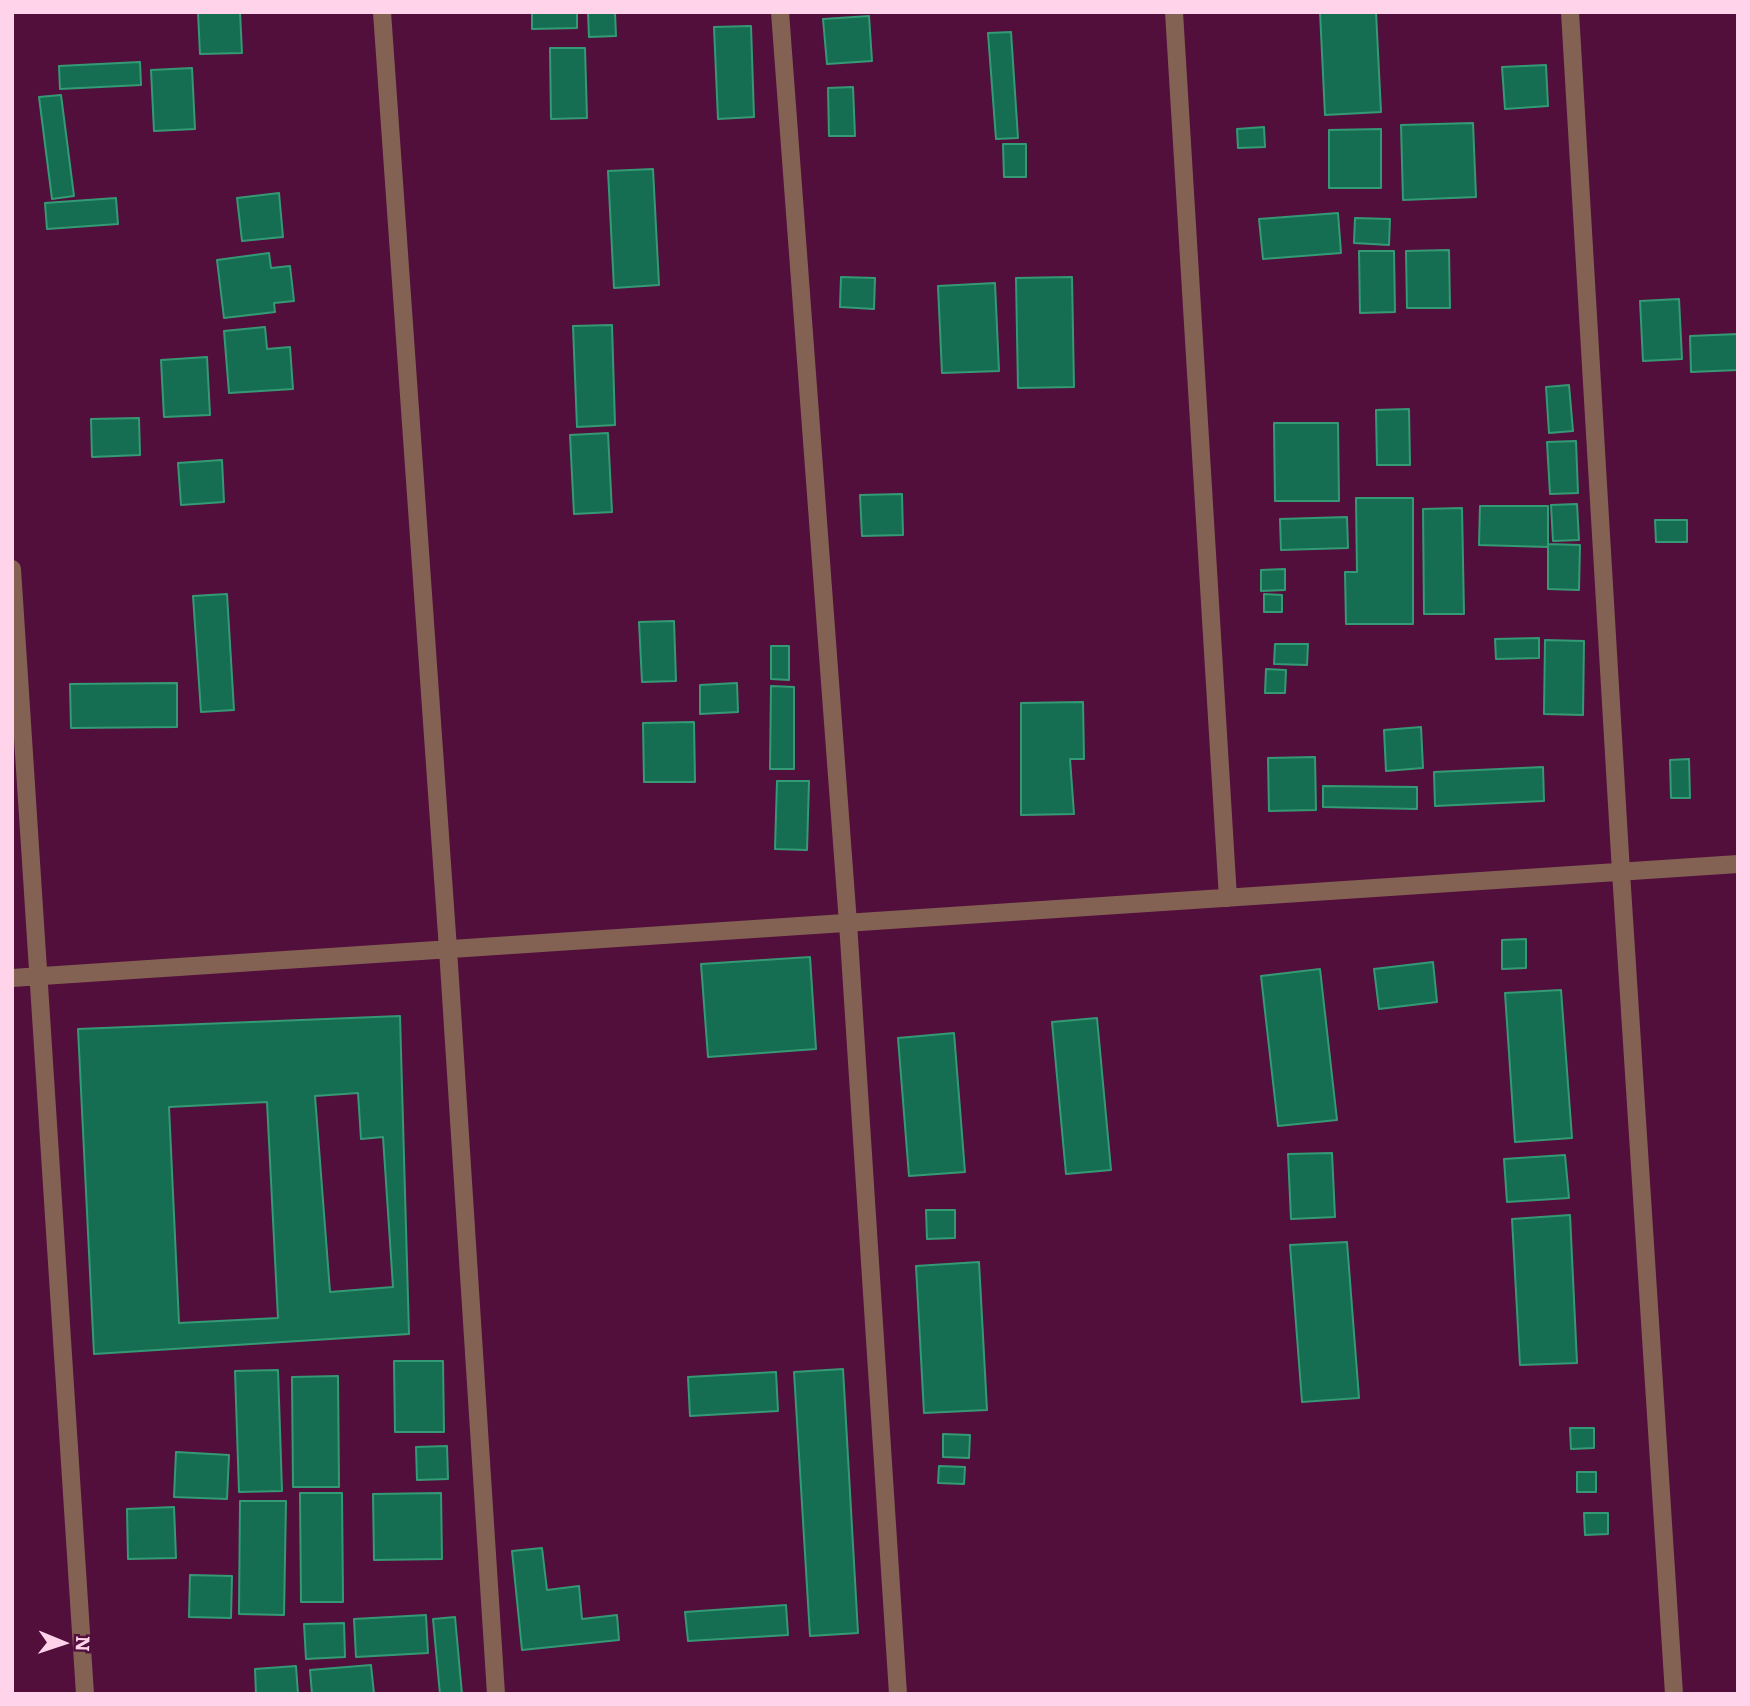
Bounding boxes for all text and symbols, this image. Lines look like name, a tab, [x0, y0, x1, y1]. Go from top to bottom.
north arrow	[28, 1608, 98, 1678]
text: N	[70, 1635, 98, 1652]

